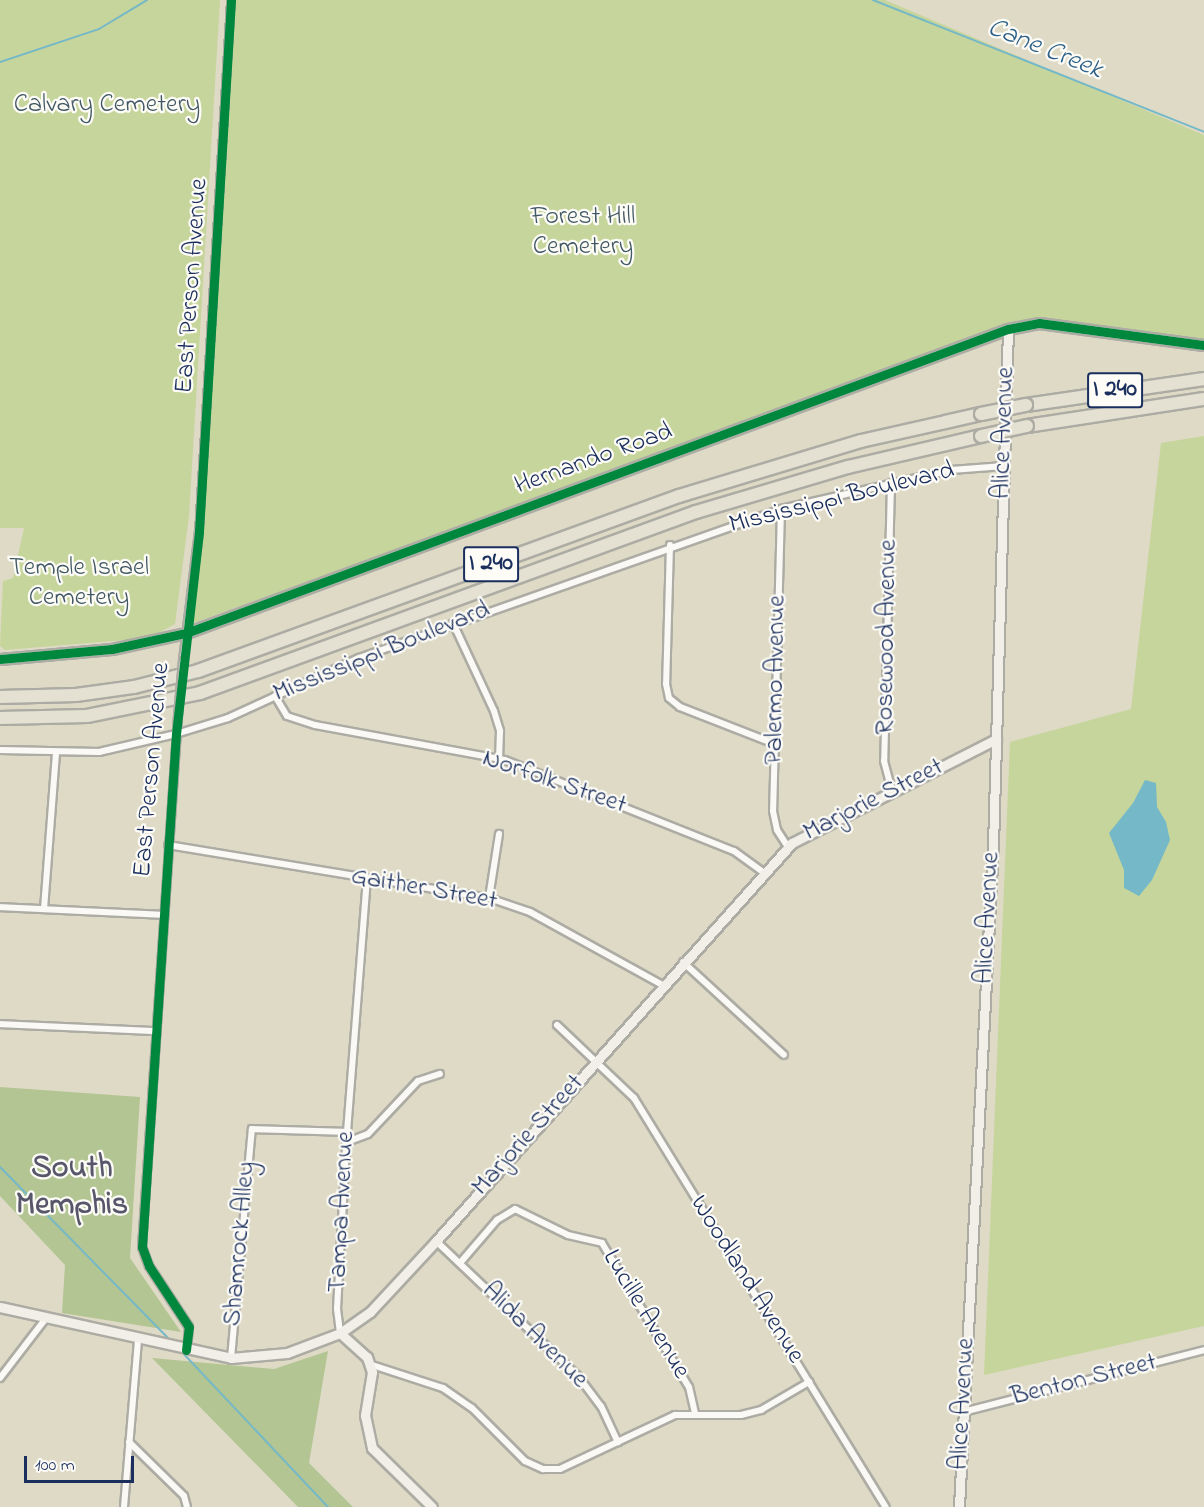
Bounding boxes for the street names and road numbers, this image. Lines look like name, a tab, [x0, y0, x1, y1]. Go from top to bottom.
street label: East Person Avenue	[170, 178, 216, 394]
street label: Alice Avenue	[987, 366, 1023, 500]
road number: I 240	[1086, 369, 1144, 411]
street label: Hernando Road	[511, 417, 677, 503]
street label: Mississippi Boulevard	[726, 456, 958, 542]
street label: Rosewood Avenue	[871, 539, 905, 735]
road number: I 240	[462, 543, 520, 585]
street label: Mississippi Boulevard	[269, 595, 495, 711]
street label: Palermo Avenue	[760, 595, 794, 765]
street label: East Person Avenue	[128, 661, 178, 879]
street label: Norfolk Street	[478, 744, 630, 822]
street label: Marjorie Street	[799, 752, 949, 850]
street label: Alice Avenue	[970, 851, 1008, 985]
street label: Gaither Street	[348, 862, 500, 918]
street label: Marjorie Street	[466, 1069, 592, 1203]
street label: Tampa Avenue	[323, 1131, 363, 1293]
street label: Shamrock Alley	[218, 1160, 264, 1328]
street label: Woodland Avenue	[682, 1190, 810, 1370]
street label: Lucille Avenue	[594, 1245, 696, 1385]
street label: Alida Avenue	[474, 1276, 594, 1396]
street label: Alice Avenue	[945, 1337, 983, 1471]
street label: Benton Street	[1008, 1348, 1160, 1414]

